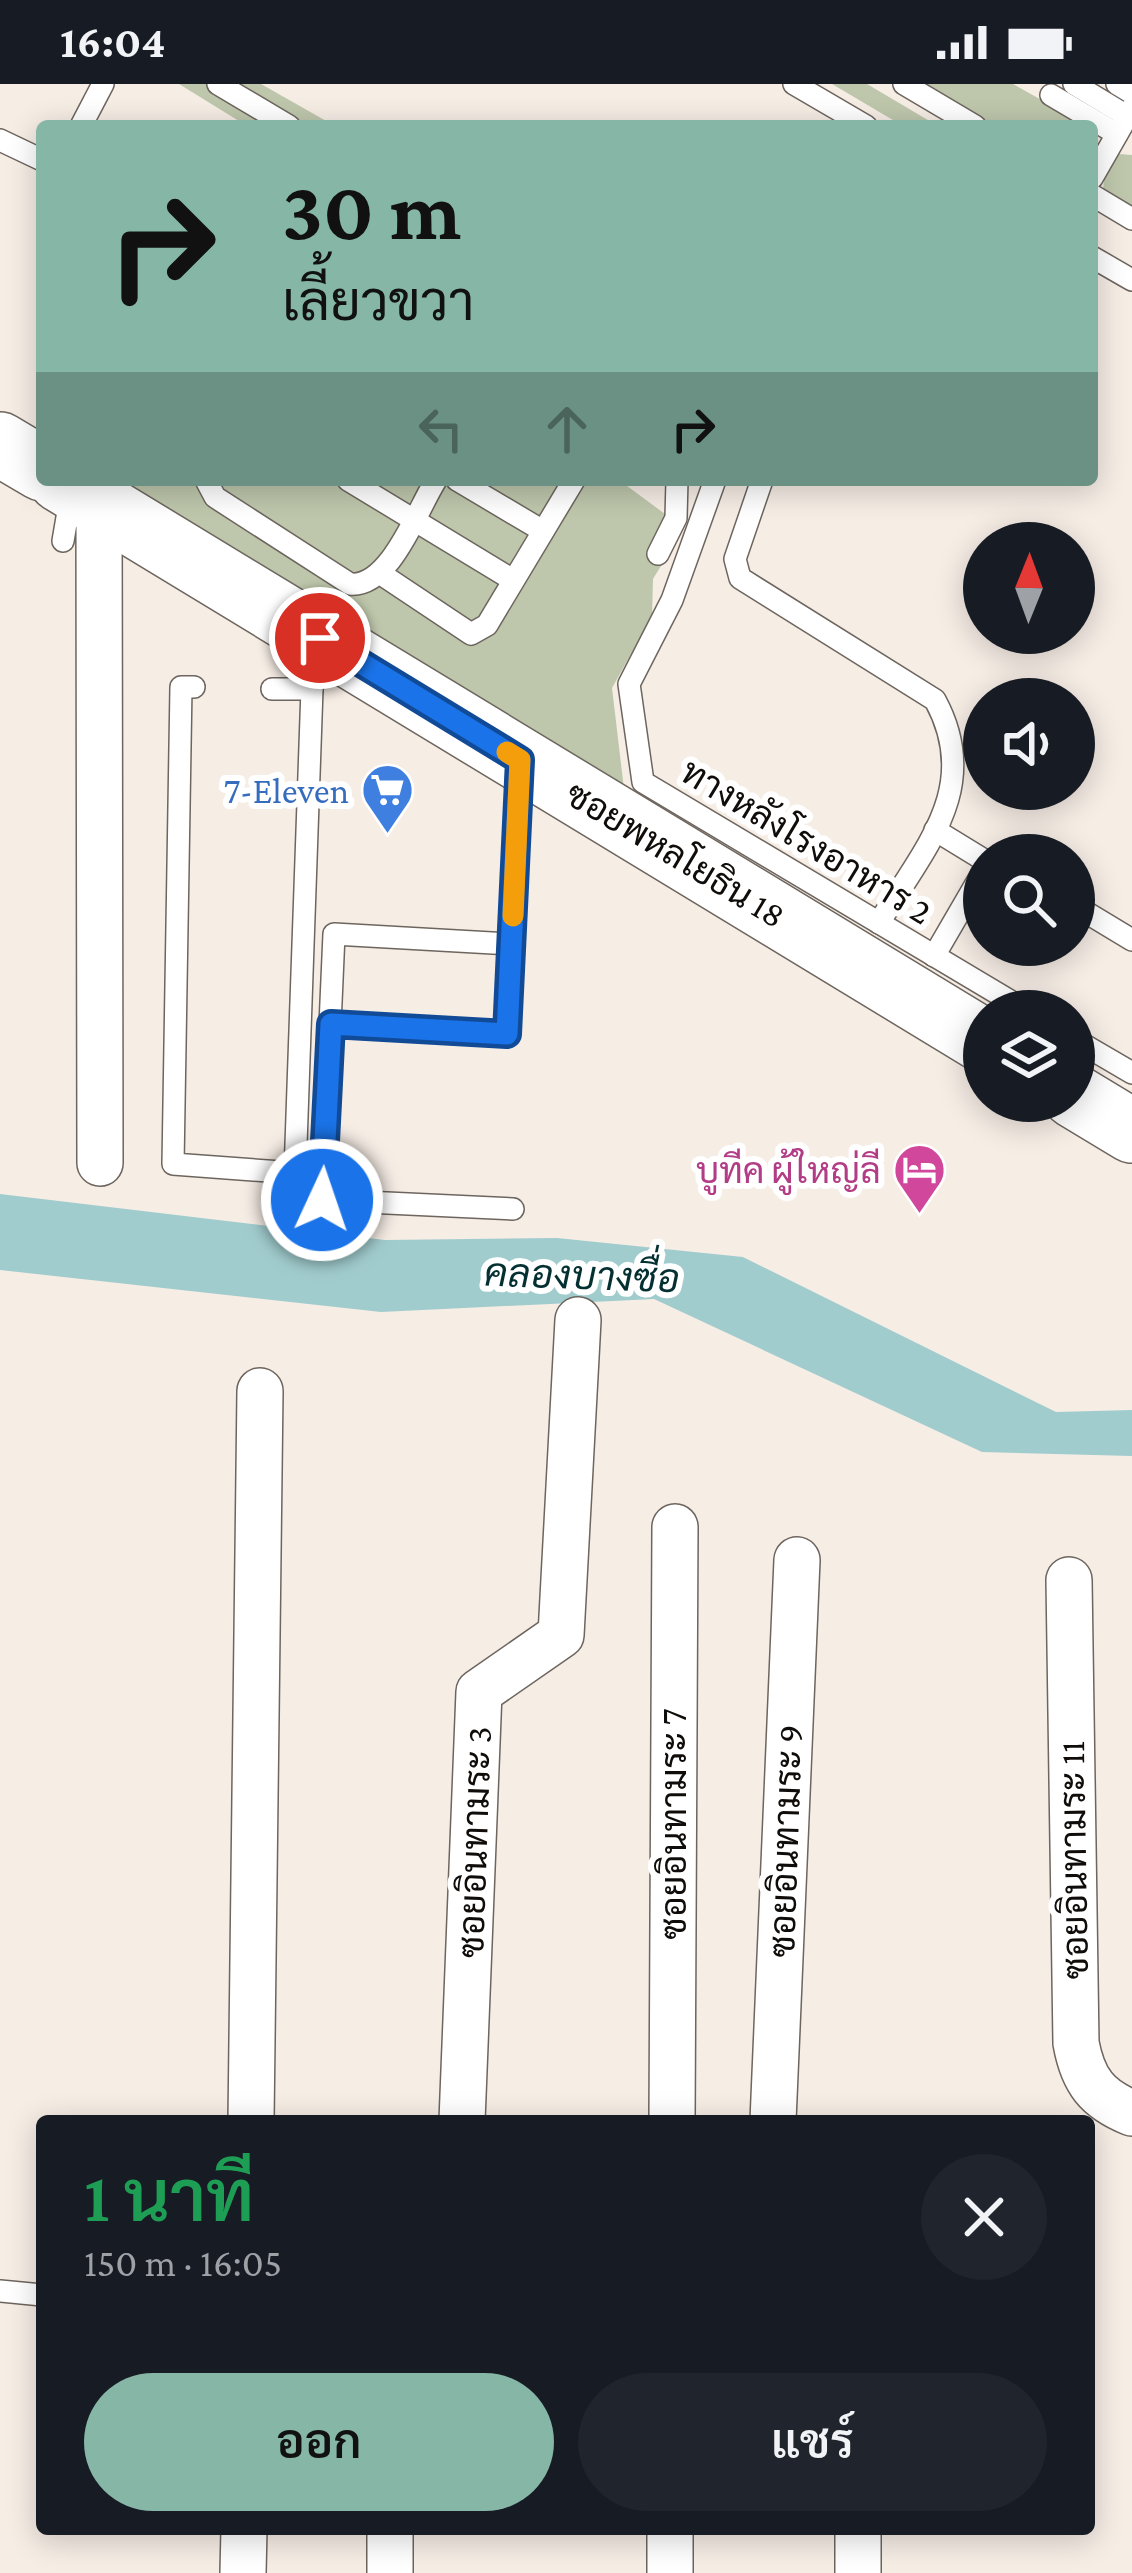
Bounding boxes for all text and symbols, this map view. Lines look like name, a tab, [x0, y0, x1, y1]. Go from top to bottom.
text: 16:04	[60, 17, 166, 67]
text: 30 m	[282, 164, 461, 257]
icon: right	[84, 168, 240, 324]
text: เลี้ยวขวา	[282, 272, 475, 332]
icon: left	[408, 396, 474, 462]
icon: ahead	[534, 396, 600, 462]
icon: right	[660, 396, 726, 462]
north arrow	[963, 522, 1095, 654]
map controls	[963, 522, 1095, 1122]
pin	[269, 587, 371, 689]
icon: arrive	[287, 605, 353, 671]
button: sound	[963, 678, 1095, 810]
street label: ทางหลังโรงอาหาร 2	[674, 749, 941, 932]
supermarket icon: 7-Eleven	[360, 762, 416, 836]
place label: 7-Eleven	[224, 771, 349, 811]
street label: ซอยพหลโยธิน 18	[559, 771, 794, 936]
button: search	[963, 834, 1095, 966]
button: layers	[963, 990, 1095, 1122]
position arrow	[259, 1137, 385, 1263]
hotel icon: บูทีค ผู้ใหญ่ลี	[892, 1142, 948, 1216]
place label: บูทีค ผู้ใหญ่ลี	[696, 1148, 881, 1195]
water label: คลองบางซื่อ	[484, 1239, 681, 1300]
street label: ซอยอินทามระ 7	[654, 1708, 694, 1940]
street label: ซอยอินทามระ 9	[762, 1724, 810, 1958]
street label: ซอยอินทามระ 3	[451, 1726, 499, 1958]
street label: ซอยอินทามระ 11	[1052, 1740, 1096, 1980]
button: close	[921, 2154, 1047, 2280]
text: 1 นาที	[84, 2156, 254, 2236]
text: 150 m · 16:05	[84, 2241, 282, 2284]
button: ออก	[84, 2373, 554, 2511]
button: แชร์	[578, 2373, 1047, 2511]

